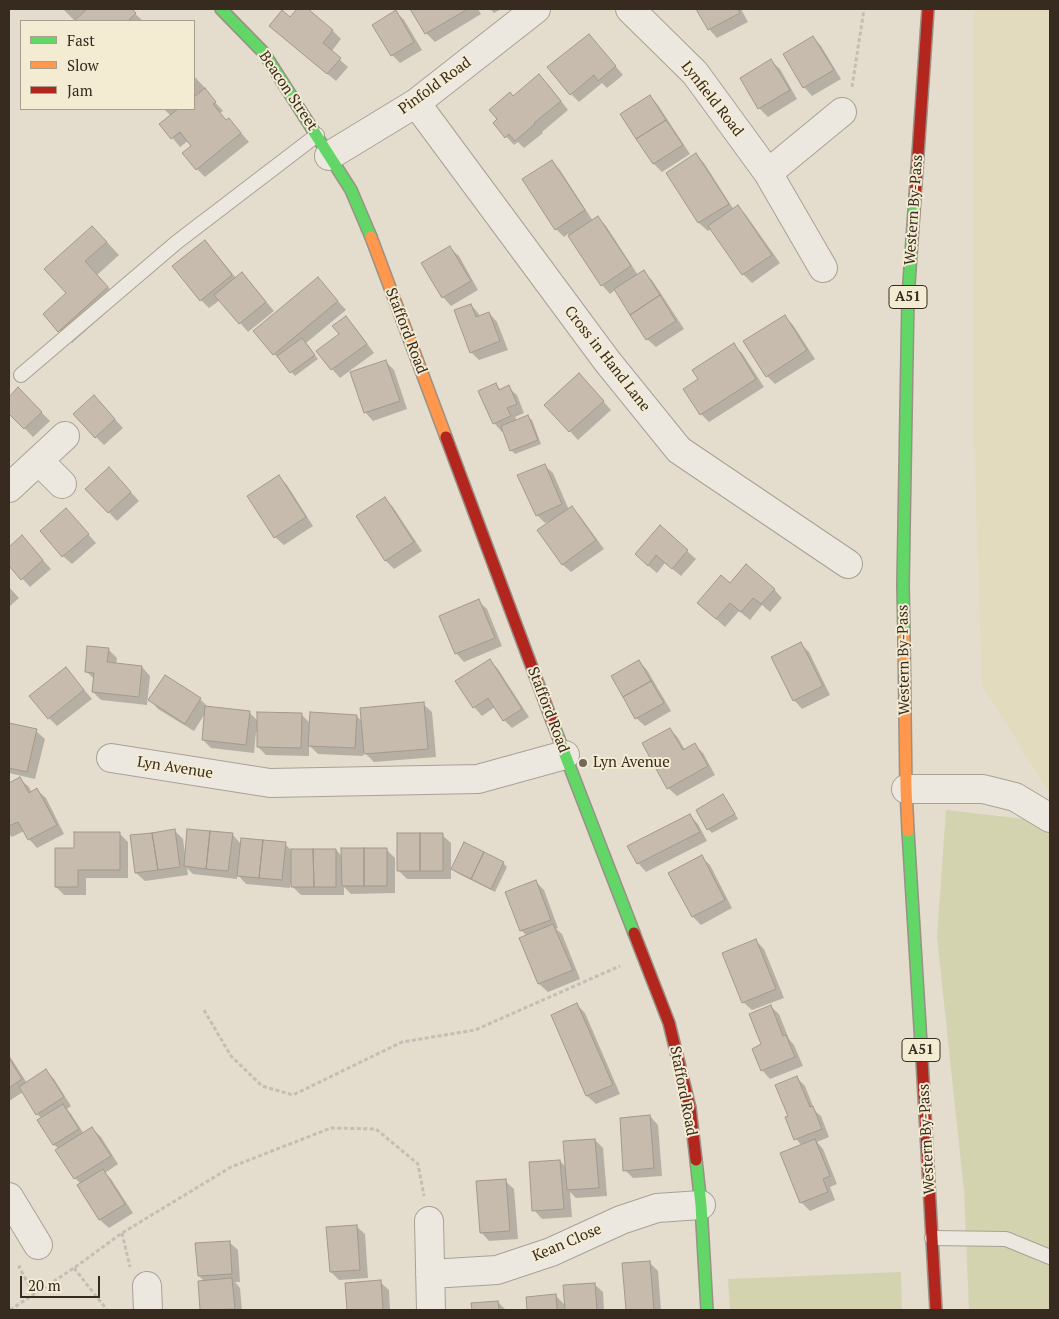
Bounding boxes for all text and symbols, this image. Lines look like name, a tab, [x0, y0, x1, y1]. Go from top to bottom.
legend	[20, 20, 195, 110]
text: Fast	[67, 30, 95, 50]
street label: Beacon Street	[255, 48, 321, 134]
street label: Pinfold Road	[395, 54, 475, 118]
text: Slow	[67, 55, 99, 75]
street label: Lynfield Road	[677, 58, 747, 140]
text: Jam	[67, 80, 93, 100]
street label: Western By-Pass	[901, 154, 927, 266]
street label: Stafford Road	[381, 285, 431, 377]
road number: A51	[889, 286, 927, 308]
street label: Cross in Hand Lane	[560, 303, 654, 415]
street label: Western By-Pass	[894, 604, 914, 716]
street label: Stafford Road	[523, 664, 573, 756]
street label: Lyn Avenue	[136, 753, 214, 783]
place label: Lyn Avenue	[593, 754, 670, 772]
marker: Lyn Avenue	[577, 757, 589, 769]
road number: A51	[902, 1038, 940, 1062]
street label: Stafford Road	[666, 1045, 700, 1137]
street label: Western By-Pass	[915, 1083, 939, 1195]
street label: Kean Close	[530, 1220, 604, 1266]
scale bar	[22, 1266, 102, 1298]
text: 20 m	[28, 1275, 61, 1295]

